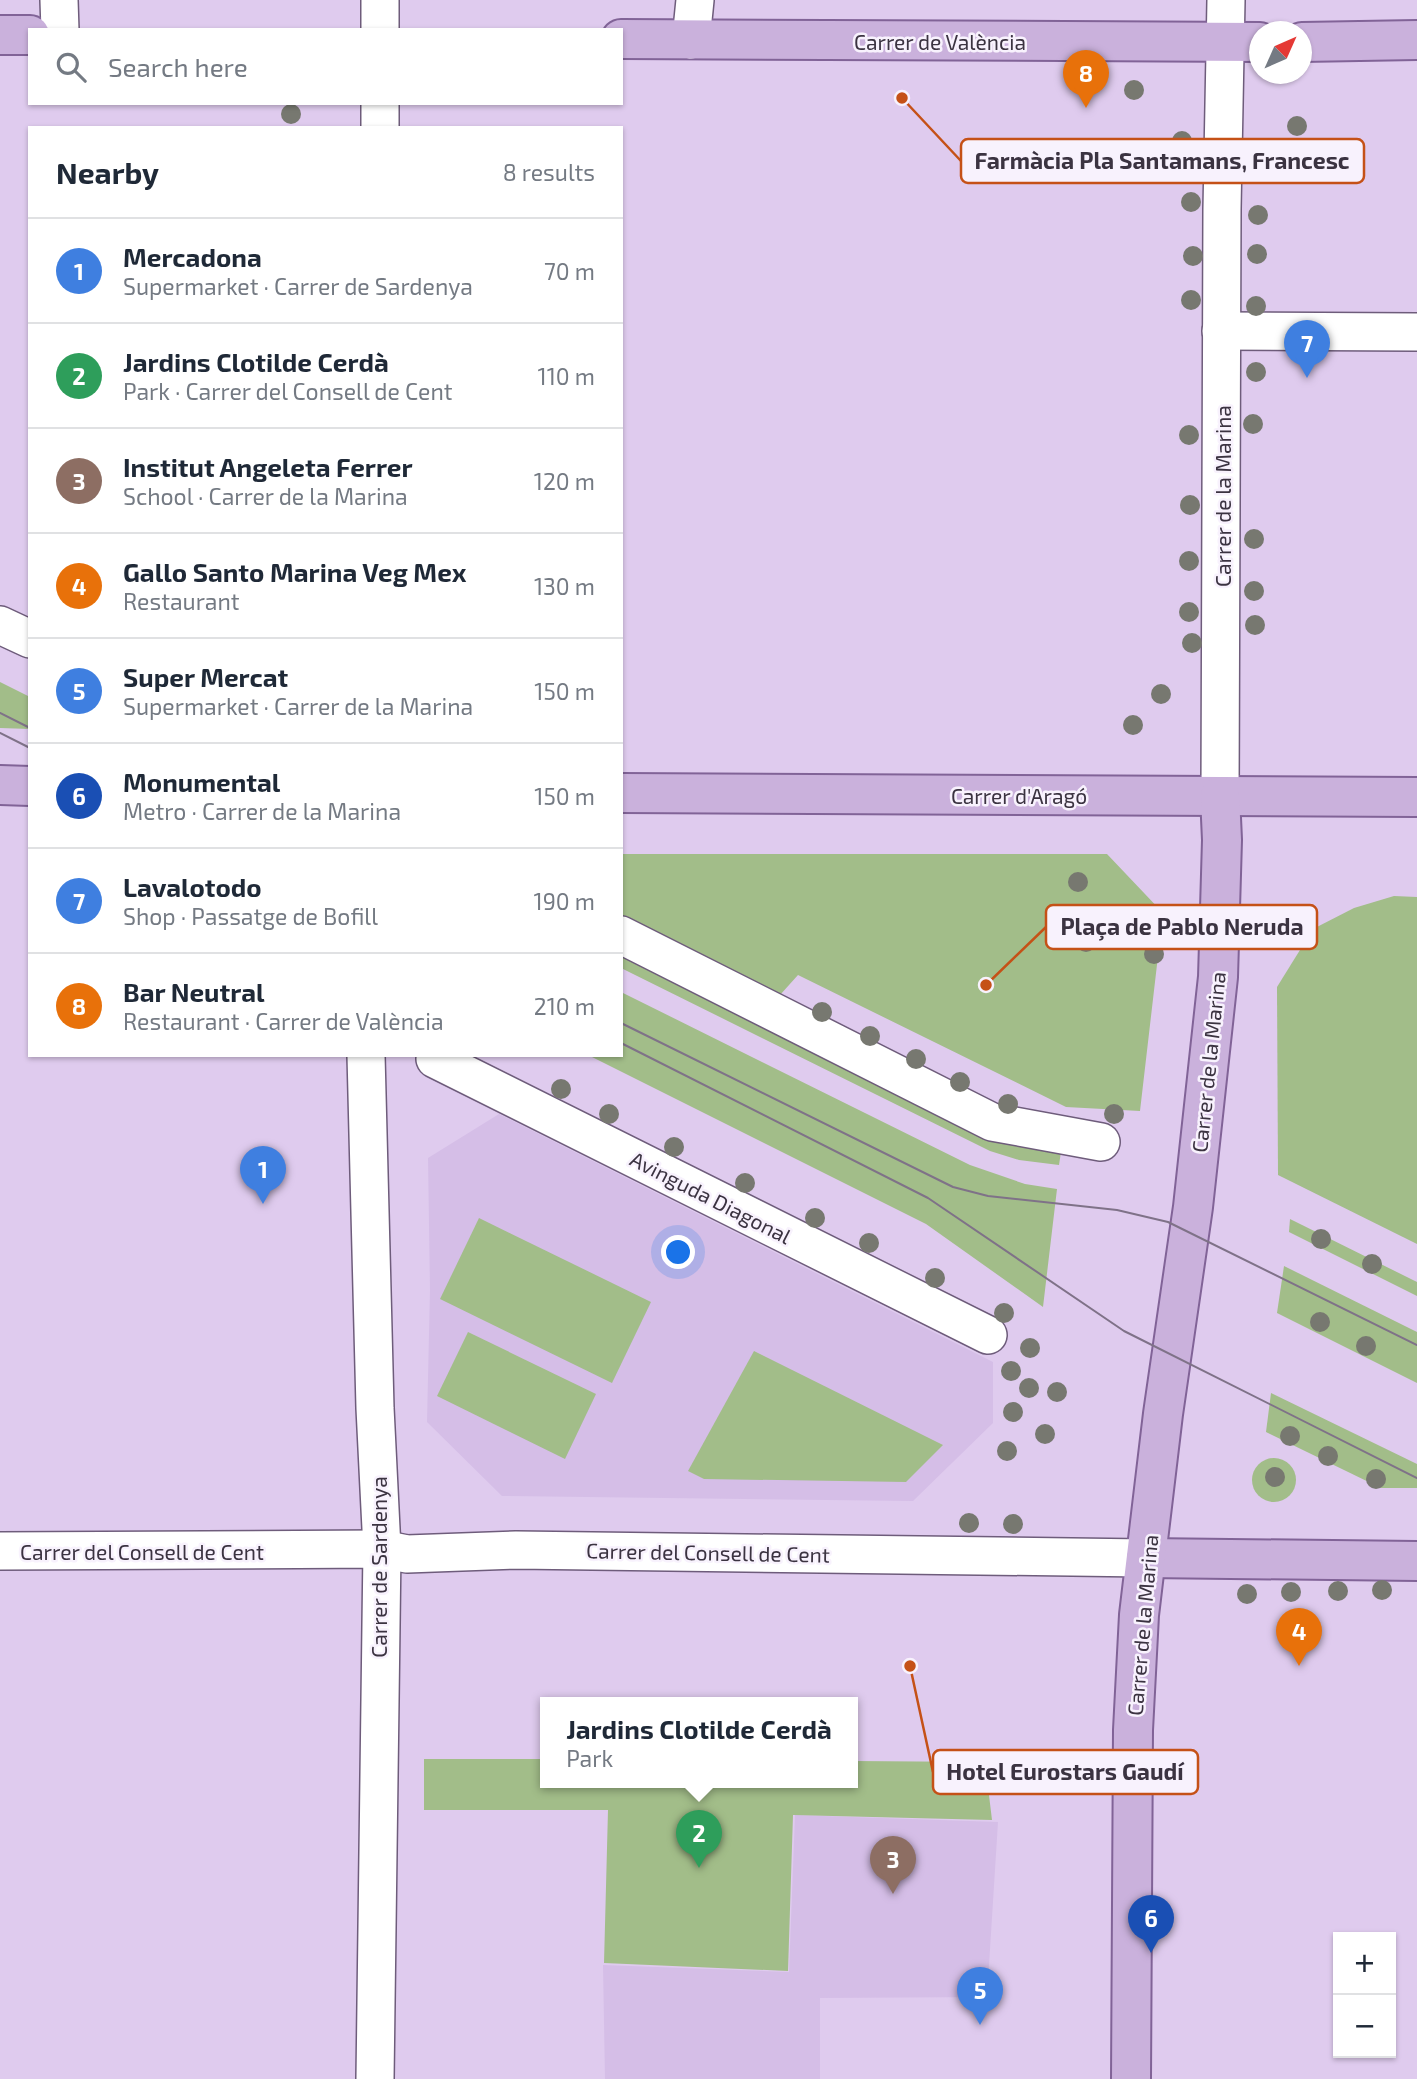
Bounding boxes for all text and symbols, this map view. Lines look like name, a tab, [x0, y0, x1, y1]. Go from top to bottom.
north arrow	[1249, 21, 1312, 84]
search box	[28, 28, 623, 105]
street label: Carrer de València	[854, 29, 1026, 54]
icon: search	[52, 48, 90, 86]
pin: 8	[1063, 50, 1109, 108]
text: Search here	[108, 51, 248, 82]
callout: Farmàcia Pla Santamans, Francesc	[961, 139, 1364, 183]
text: Farmàcia Pla Santamans, Francesc	[974, 146, 1350, 174]
text: Nearby	[56, 154, 159, 190]
text: 8 results	[503, 158, 595, 186]
text: Mercadona	[123, 241, 262, 272]
text: 1	[74, 257, 84, 285]
text: 70 m	[544, 257, 595, 285]
text: Supermarket · Carrer de Sardenya	[123, 272, 473, 300]
pin: 7	[1284, 320, 1330, 378]
text: Jardins Clotilde Cerdà	[123, 346, 389, 377]
text: 2	[72, 362, 86, 390]
text: 110 m	[538, 362, 595, 390]
text: Park · Carrer del Consell de Cent	[123, 377, 453, 405]
street label: Carrer de la Marina	[1210, 405, 1235, 587]
text: Institut Angeleta Ferrer	[123, 451, 413, 482]
text: 3	[72, 467, 86, 495]
text: 120 m	[534, 467, 595, 495]
text: School · Carrer de la Marina	[123, 482, 408, 510]
text: Gallo Santo Marina Veg Mex	[123, 556, 467, 587]
text: 4	[72, 572, 86, 600]
text: 130 m	[534, 572, 595, 600]
text: Restaurant	[123, 587, 240, 615]
text: Super Mercat	[123, 661, 288, 692]
text: 5	[73, 677, 85, 705]
text: 150 m	[534, 677, 595, 705]
text: Supermarket · Carrer de la Marina	[123, 692, 473, 720]
text: Monumental	[123, 766, 280, 797]
text: 6	[72, 782, 86, 810]
text: 150 m	[534, 782, 595, 810]
street label: Carrer d'Aragó	[951, 783, 1087, 808]
text: Metro · Carrer de la Marina	[123, 797, 401, 825]
text: Lavalotodo	[123, 871, 262, 902]
text: 7	[73, 887, 85, 915]
text: 190 m	[534, 887, 595, 915]
text: Shop · Passatge de Bofill	[123, 902, 378, 930]
callout: Plaça de Pablo Neruda	[1046, 905, 1317, 949]
text: Plaça de Pablo Neruda	[1060, 912, 1304, 941]
street label: Carrer de la Marina	[1186, 970, 1230, 1154]
text: Bar Neutral	[123, 976, 265, 1007]
text: 8	[72, 992, 86, 1020]
text: 210 m	[534, 992, 595, 1020]
text: Restaurant · Carrer de València	[123, 1007, 444, 1035]
pin: 1	[240, 1146, 286, 1204]
street label: Avinguda Diagonal	[626, 1146, 796, 1249]
your location	[661, 1235, 695, 1269]
street label: Carrer de Sardenya	[366, 1476, 391, 1658]
street label: Carrer de la Marina	[1122, 1533, 1162, 1717]
street label: Carrer del Consell de Cent	[586, 1537, 830, 1567]
street label: Carrer del Consell de Cent	[20, 1539, 264, 1564]
pin: 4	[1276, 1608, 1322, 1666]
popup	[540, 1697, 858, 1788]
text: Jardins Clotilde Cerdà	[566, 1713, 832, 1744]
text: Park	[566, 1744, 613, 1772]
callout: Hotel Eurostars Gaudí	[933, 1750, 1198, 1794]
text: Hotel Eurostars Gaudí	[946, 1757, 1185, 1785]
pin: 2	[676, 1810, 722, 1868]
pin: 3	[870, 1836, 916, 1894]
pin: 6	[1128, 1895, 1174, 1953]
map controls	[1333, 1932, 1396, 2058]
button: +	[1333, 1932, 1396, 1995]
pin: 5	[957, 1967, 1003, 2025]
button: −	[1333, 1995, 1396, 2058]

